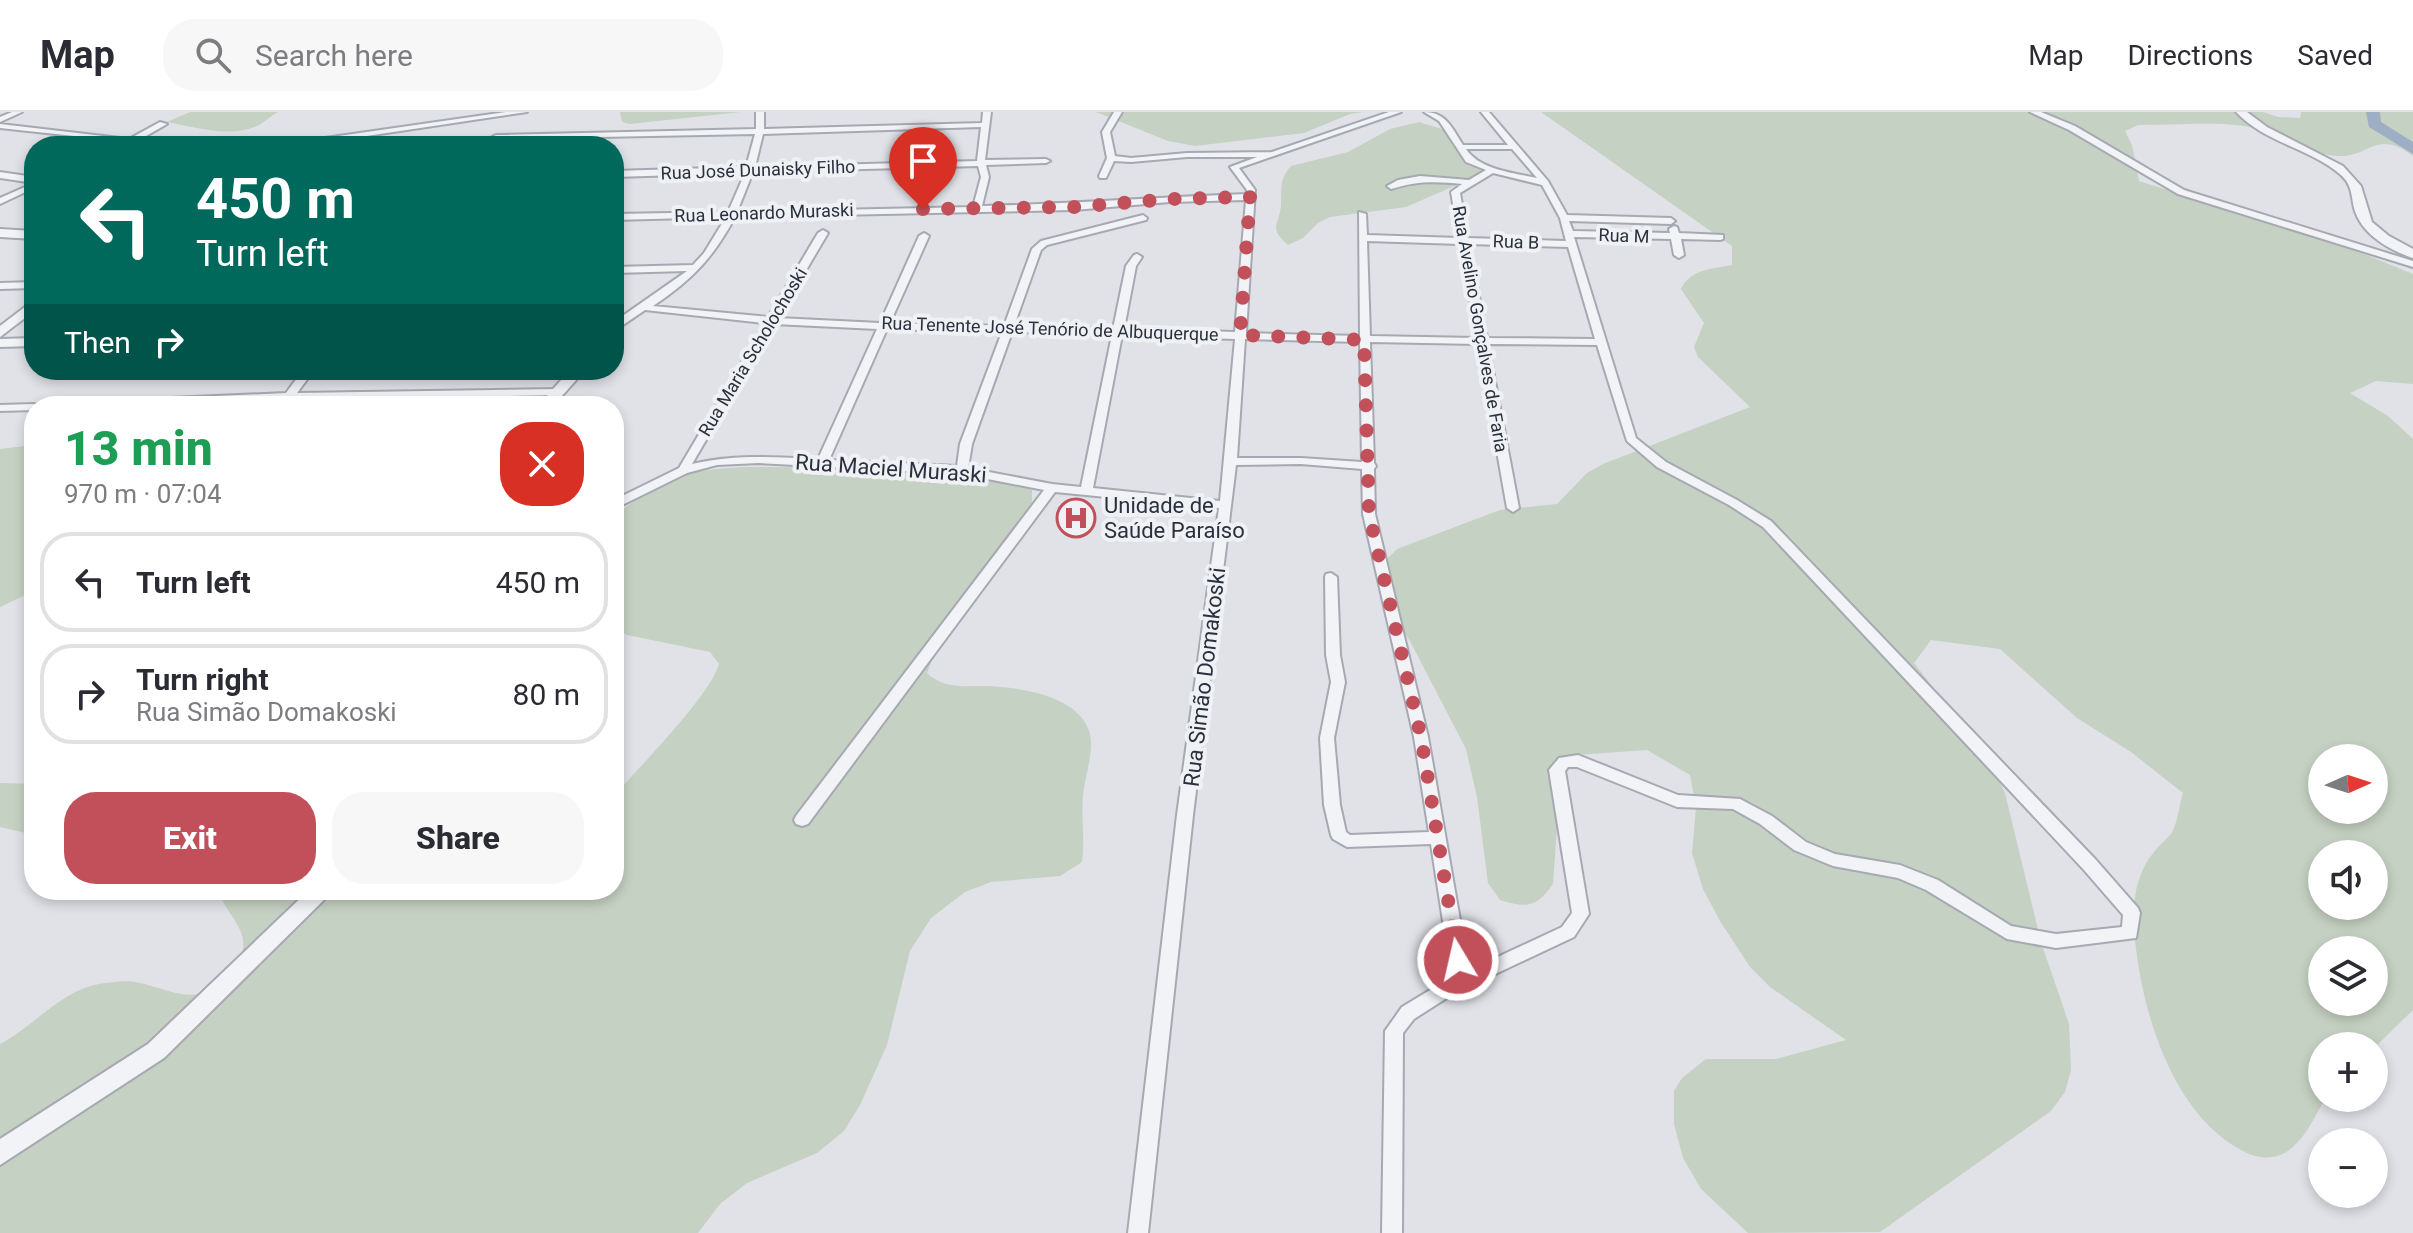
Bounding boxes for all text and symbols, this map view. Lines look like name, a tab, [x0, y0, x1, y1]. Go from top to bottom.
search box	[163, 19, 723, 91]
text: Map	[40, 33, 115, 77]
icon: search	[191, 33, 235, 77]
text: Search here	[255, 38, 413, 73]
text: Map	[2028, 39, 2084, 72]
text: Directions	[2128, 39, 2253, 72]
text: Saved	[2297, 39, 2373, 72]
pin	[889, 127, 957, 209]
icon: arrive	[901, 139, 945, 183]
street label: Rua José Dunaisky Filho	[660, 156, 856, 183]
text: 450 m	[196, 166, 355, 232]
icon: left	[64, 168, 168, 272]
street label: Rua Leonardo Muraski	[674, 199, 854, 226]
street label: Rua Avelino Gonçalves de Faria	[1448, 204, 1513, 454]
street label: Rua M	[1598, 224, 1650, 247]
street label: Rua B	[1492, 230, 1540, 253]
text: Turn left	[196, 233, 329, 275]
street label: Rua Maria Scholochoski	[694, 264, 811, 440]
street label: Rua Tenente José Tenório de Albuquerque	[881, 312, 1219, 345]
icon: right	[147, 320, 191, 364]
text: Then	[64, 325, 131, 360]
text: 13 min	[64, 420, 213, 477]
button: close	[500, 422, 584, 506]
street label: Rua Maciel Muraski	[794, 449, 988, 488]
text: 970 m · 07:04	[64, 479, 222, 509]
place label: Unidade de Saúde Paraíso	[1104, 493, 1245, 543]
hospital icon: Unidade de Saúde Paraíso	[1055, 497, 1097, 539]
icon: left	[68, 560, 112, 604]
text: Turn left	[136, 565, 251, 600]
text: 450 m	[496, 565, 580, 600]
street label: Rua Simão Domakoski	[1179, 566, 1230, 788]
text: Turn right	[136, 662, 269, 697]
icon: right	[68, 672, 112, 716]
text: 80 m	[513, 677, 580, 712]
text: Rua Simão Domakoski	[136, 697, 397, 727]
north arrow	[2308, 744, 2388, 824]
map controls	[2308, 744, 2388, 1208]
button: Exit	[64, 792, 316, 884]
button: Share	[332, 792, 584, 884]
button: sound	[2308, 840, 2388, 920]
position arrow	[1416, 918, 1500, 1002]
button: layers	[2308, 936, 2388, 1016]
button: +	[2308, 1032, 2388, 1112]
button: −	[2308, 1128, 2388, 1208]

